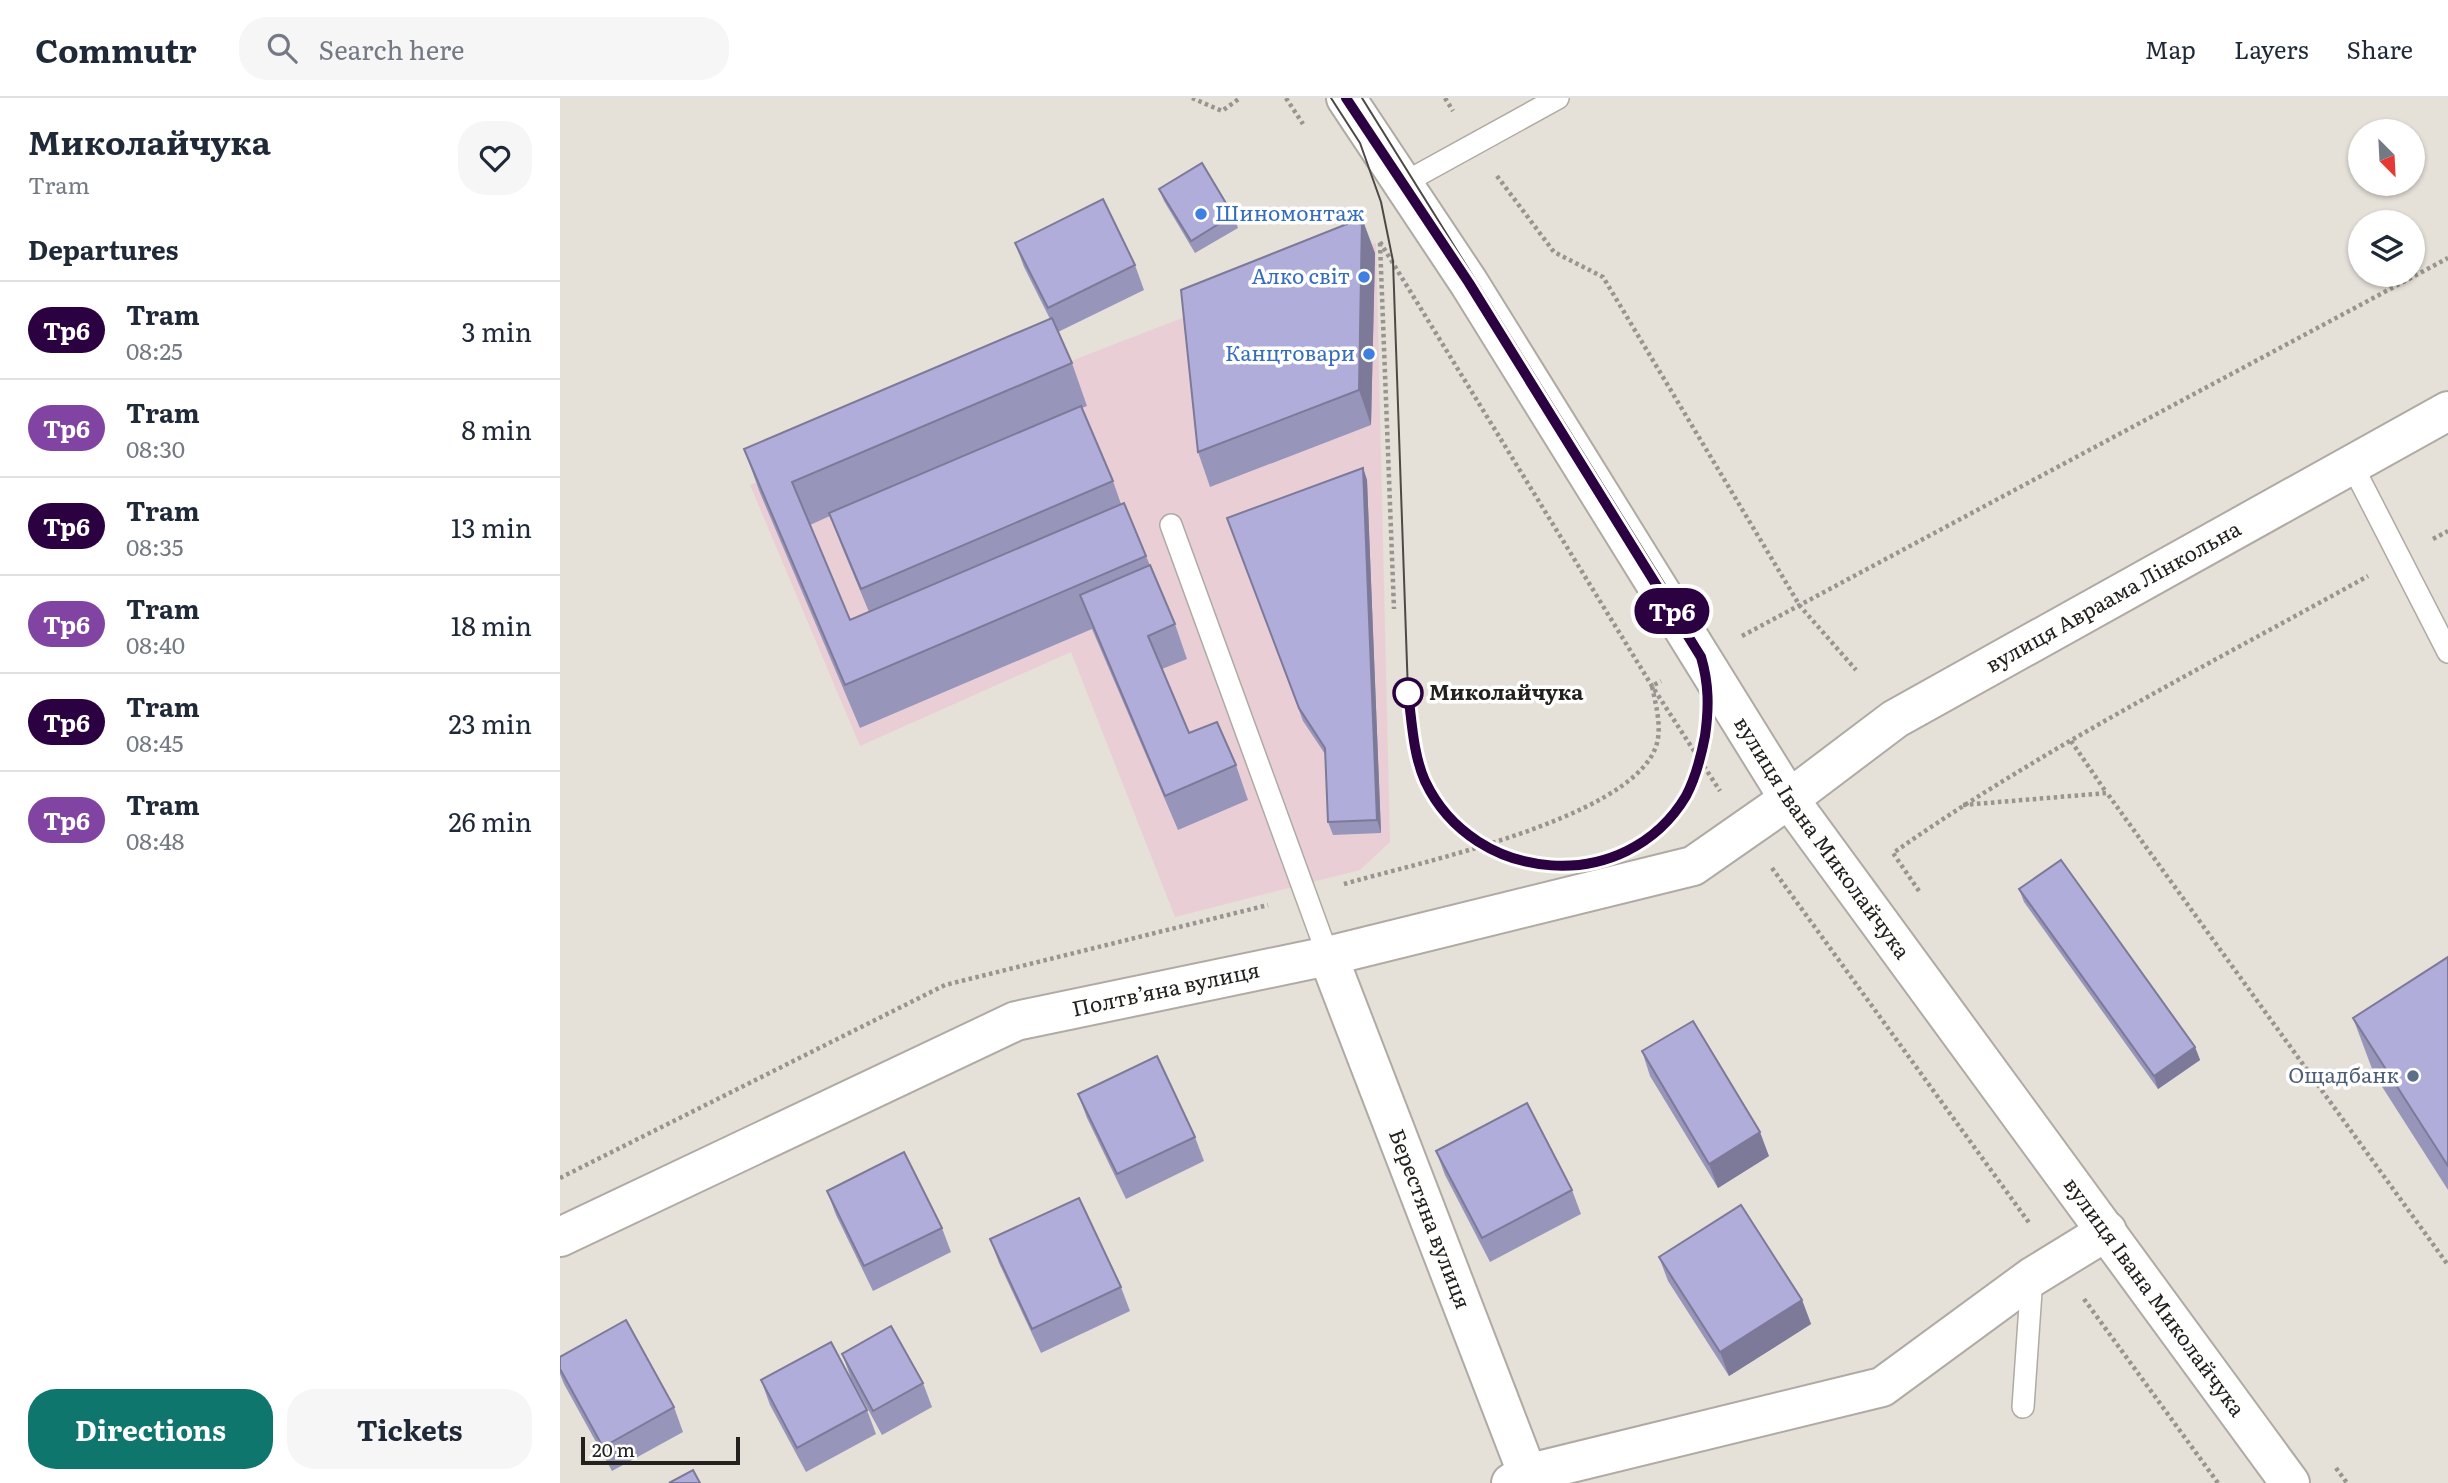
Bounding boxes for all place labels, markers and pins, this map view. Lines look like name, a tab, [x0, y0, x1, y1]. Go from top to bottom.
place label: Шиномонтаж	[1215, 196, 1364, 227]
marker: Шиномонтаж	[1193, 206, 1209, 222]
place label: Алко світ	[1252, 259, 1350, 290]
marker: Алко світ	[1356, 269, 1372, 285]
place label: Канцтовари	[1225, 336, 1355, 367]
marker: Канцтовари	[1361, 346, 1377, 362]
place label: Миколайчука	[1429, 675, 1584, 706]
marker: Миколайчука	[1393, 678, 1423, 708]
place label: Ощадбанк	[2288, 1058, 2400, 1089]
marker: Ощадбанк	[2405, 1068, 2421, 1084]

